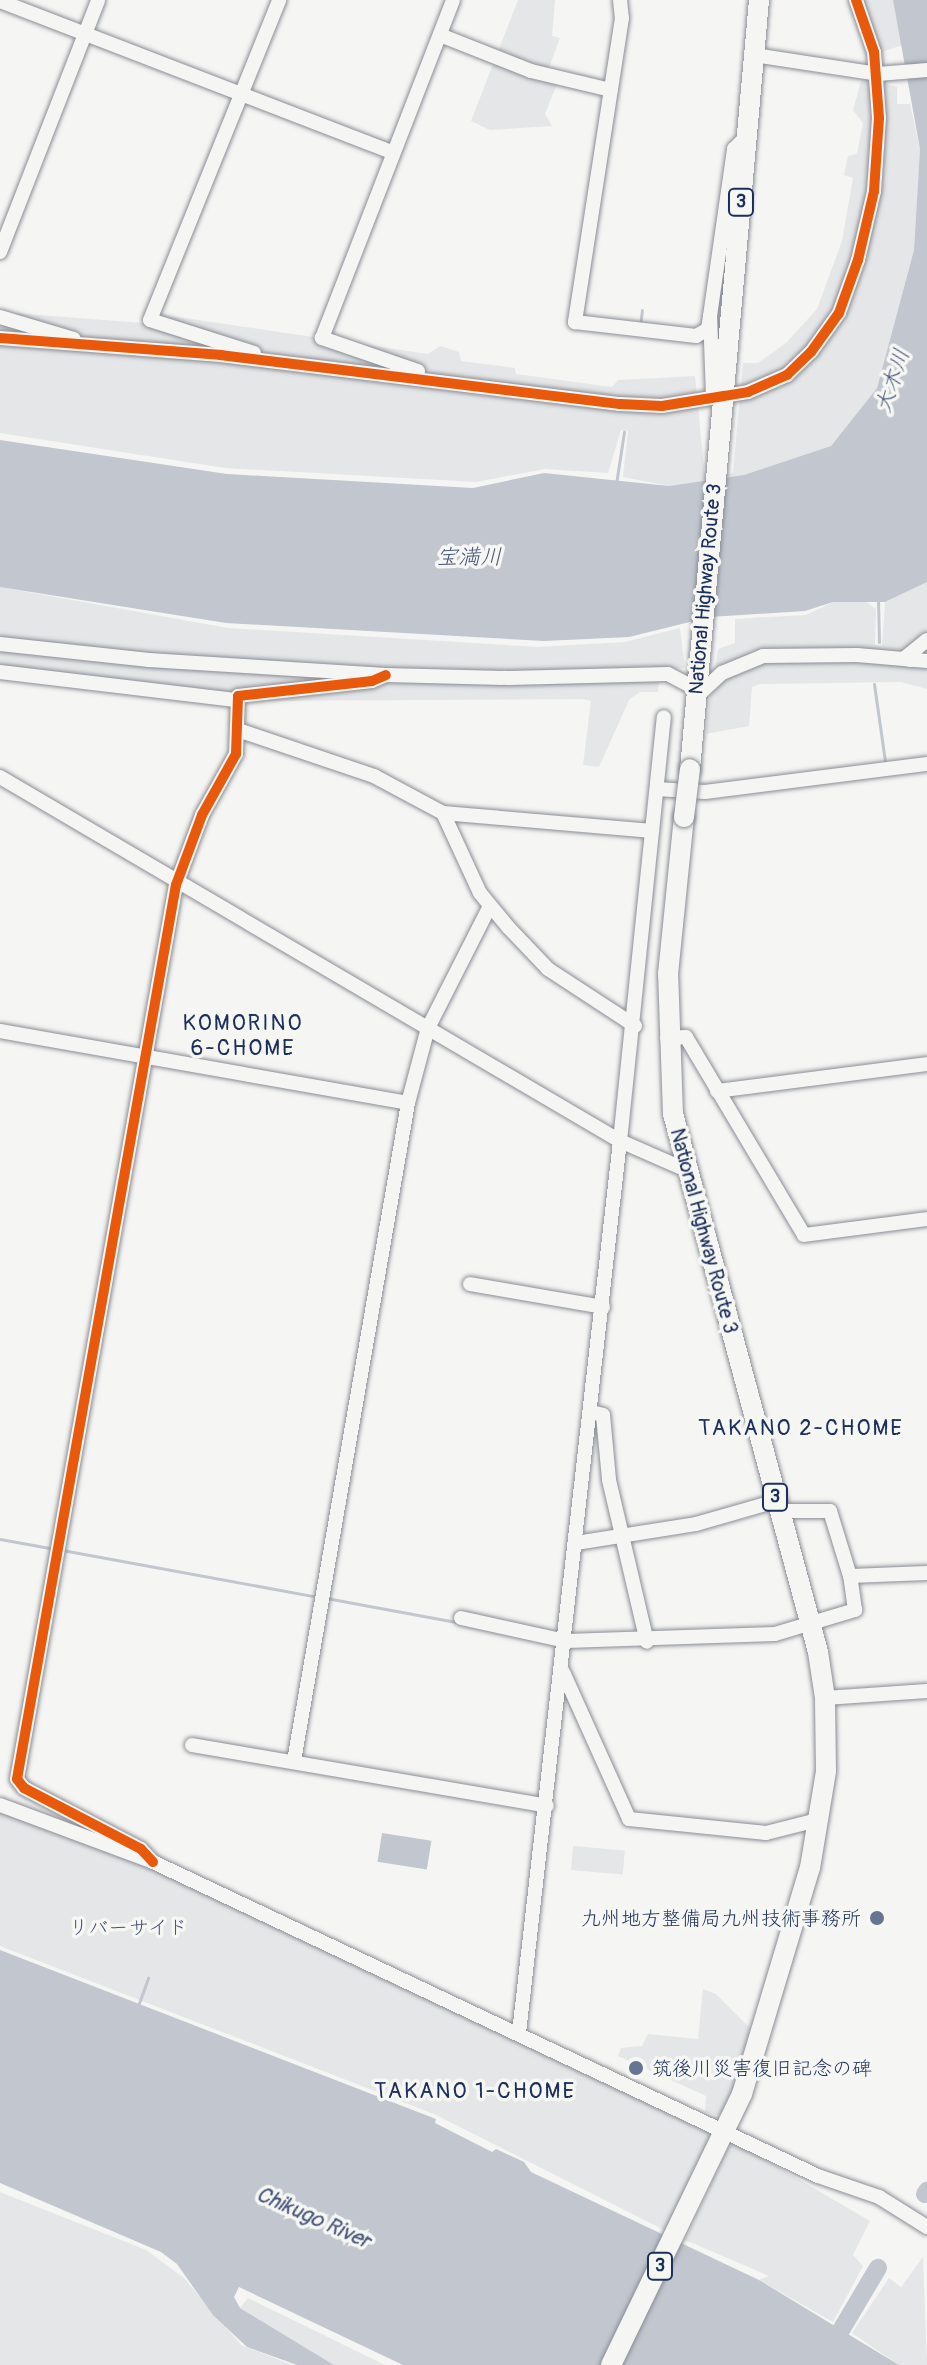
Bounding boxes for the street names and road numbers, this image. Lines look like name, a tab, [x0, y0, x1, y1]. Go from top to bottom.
road number: 3	[727, 188, 755, 216]
street label: National Highway Route 3	[684, 483, 726, 695]
street label: National Highway Route 3	[665, 1126, 743, 1336]
road number: 3	[761, 1483, 789, 1511]
road number: 3	[646, 2252, 674, 2280]

